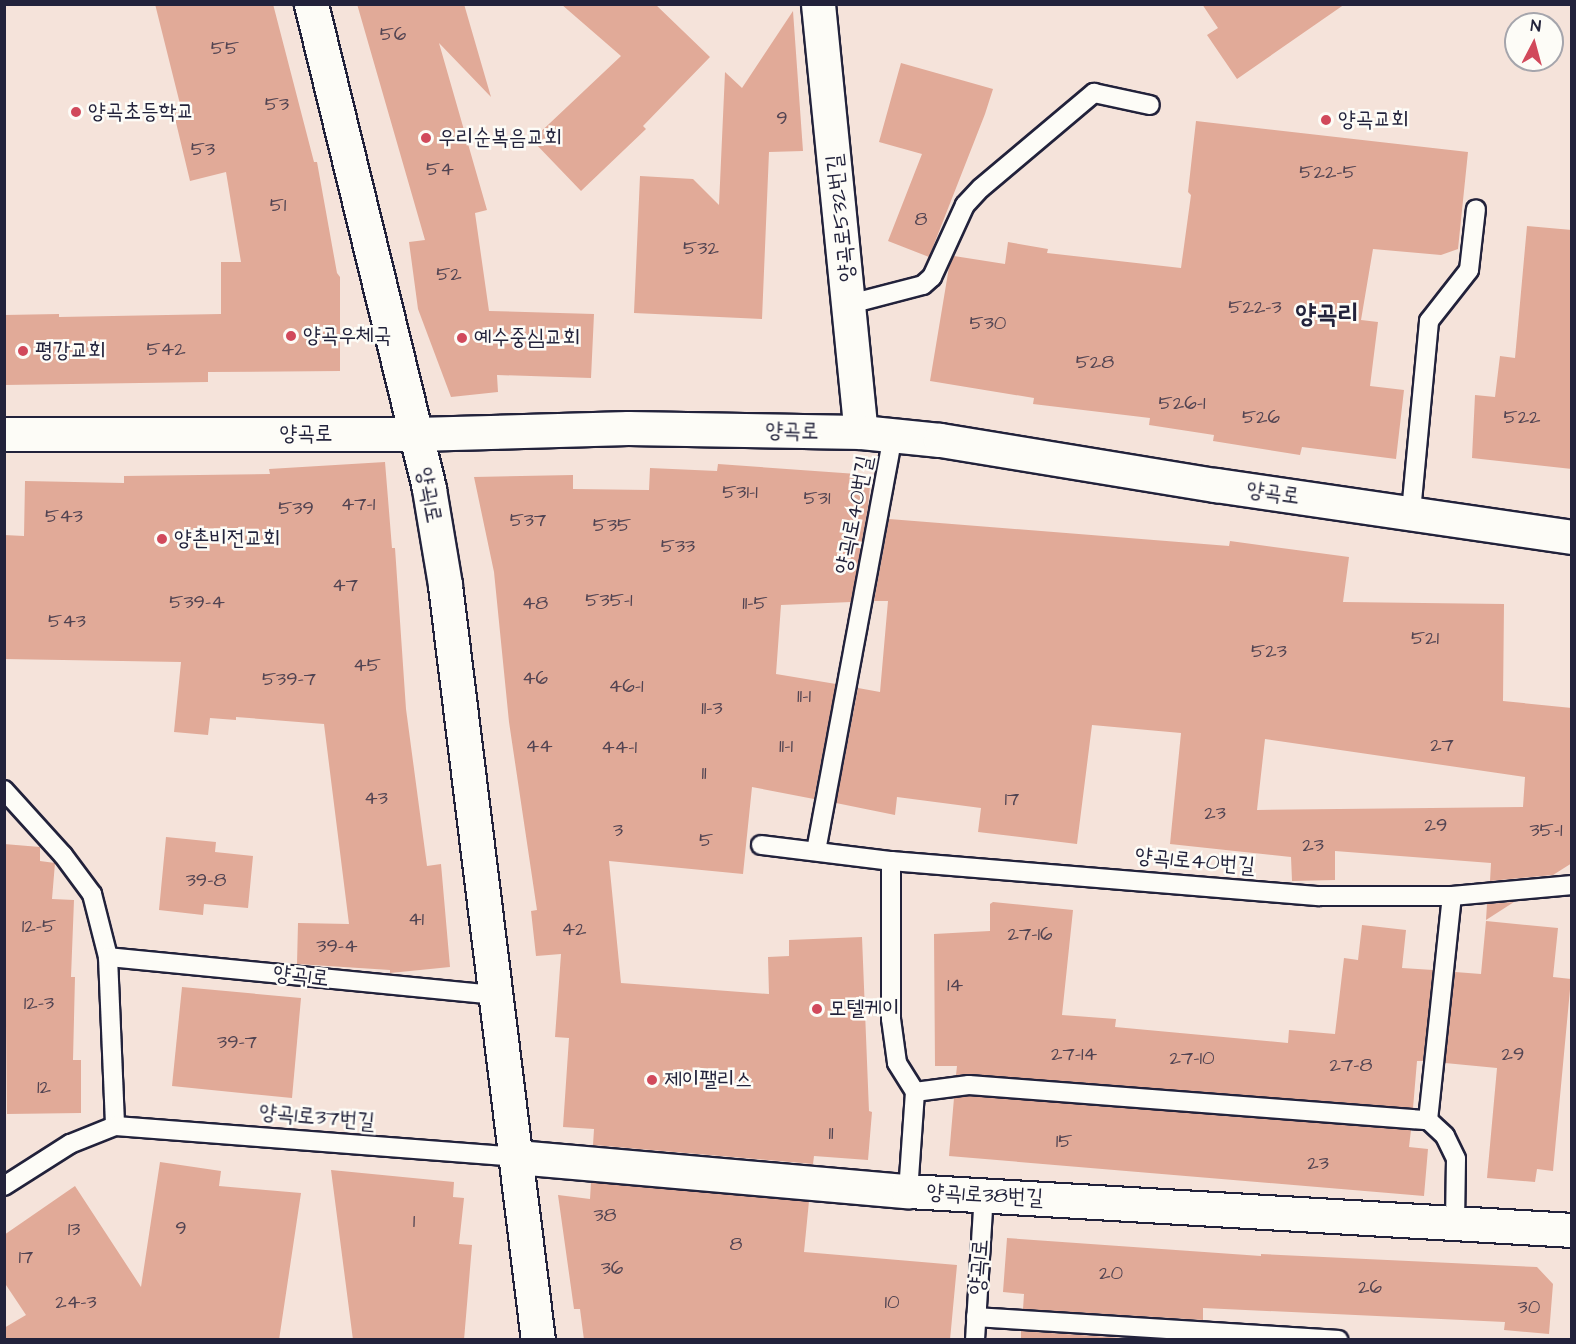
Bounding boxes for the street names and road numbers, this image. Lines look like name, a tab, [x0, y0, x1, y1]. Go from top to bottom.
street label: 양곡로532번길	[821, 153, 861, 283]
street label: 양곡로	[765, 417, 819, 445]
street label: 양곡로	[279, 421, 333, 447]
street label: 양곡1로40번길	[830, 453, 878, 577]
street label: 양곡1로	[411, 465, 447, 525]
street label: 양곡로	[1245, 476, 1301, 510]
street label: 양곡1로40번길	[1134, 843, 1256, 879]
street label: 양곡1로	[272, 960, 330, 992]
street label: 양곡1로37번길	[258, 1099, 376, 1135]
street label: 양곡1로38번길	[926, 1179, 1044, 1211]
street label: 양곡1로	[964, 1238, 994, 1296]

